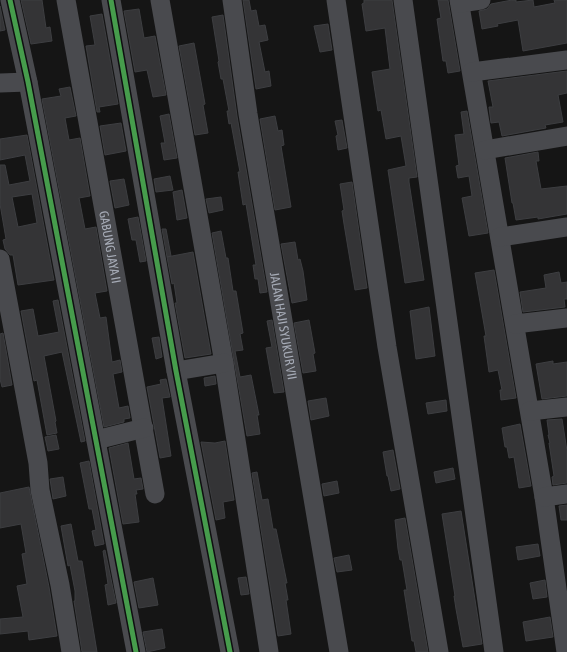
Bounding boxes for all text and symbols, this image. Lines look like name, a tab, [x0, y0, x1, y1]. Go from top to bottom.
street label: GABUNG JAYA II	[97, 210, 124, 284]
street label: JALAN HAJI SYUKUR VII	[267, 271, 300, 381]

